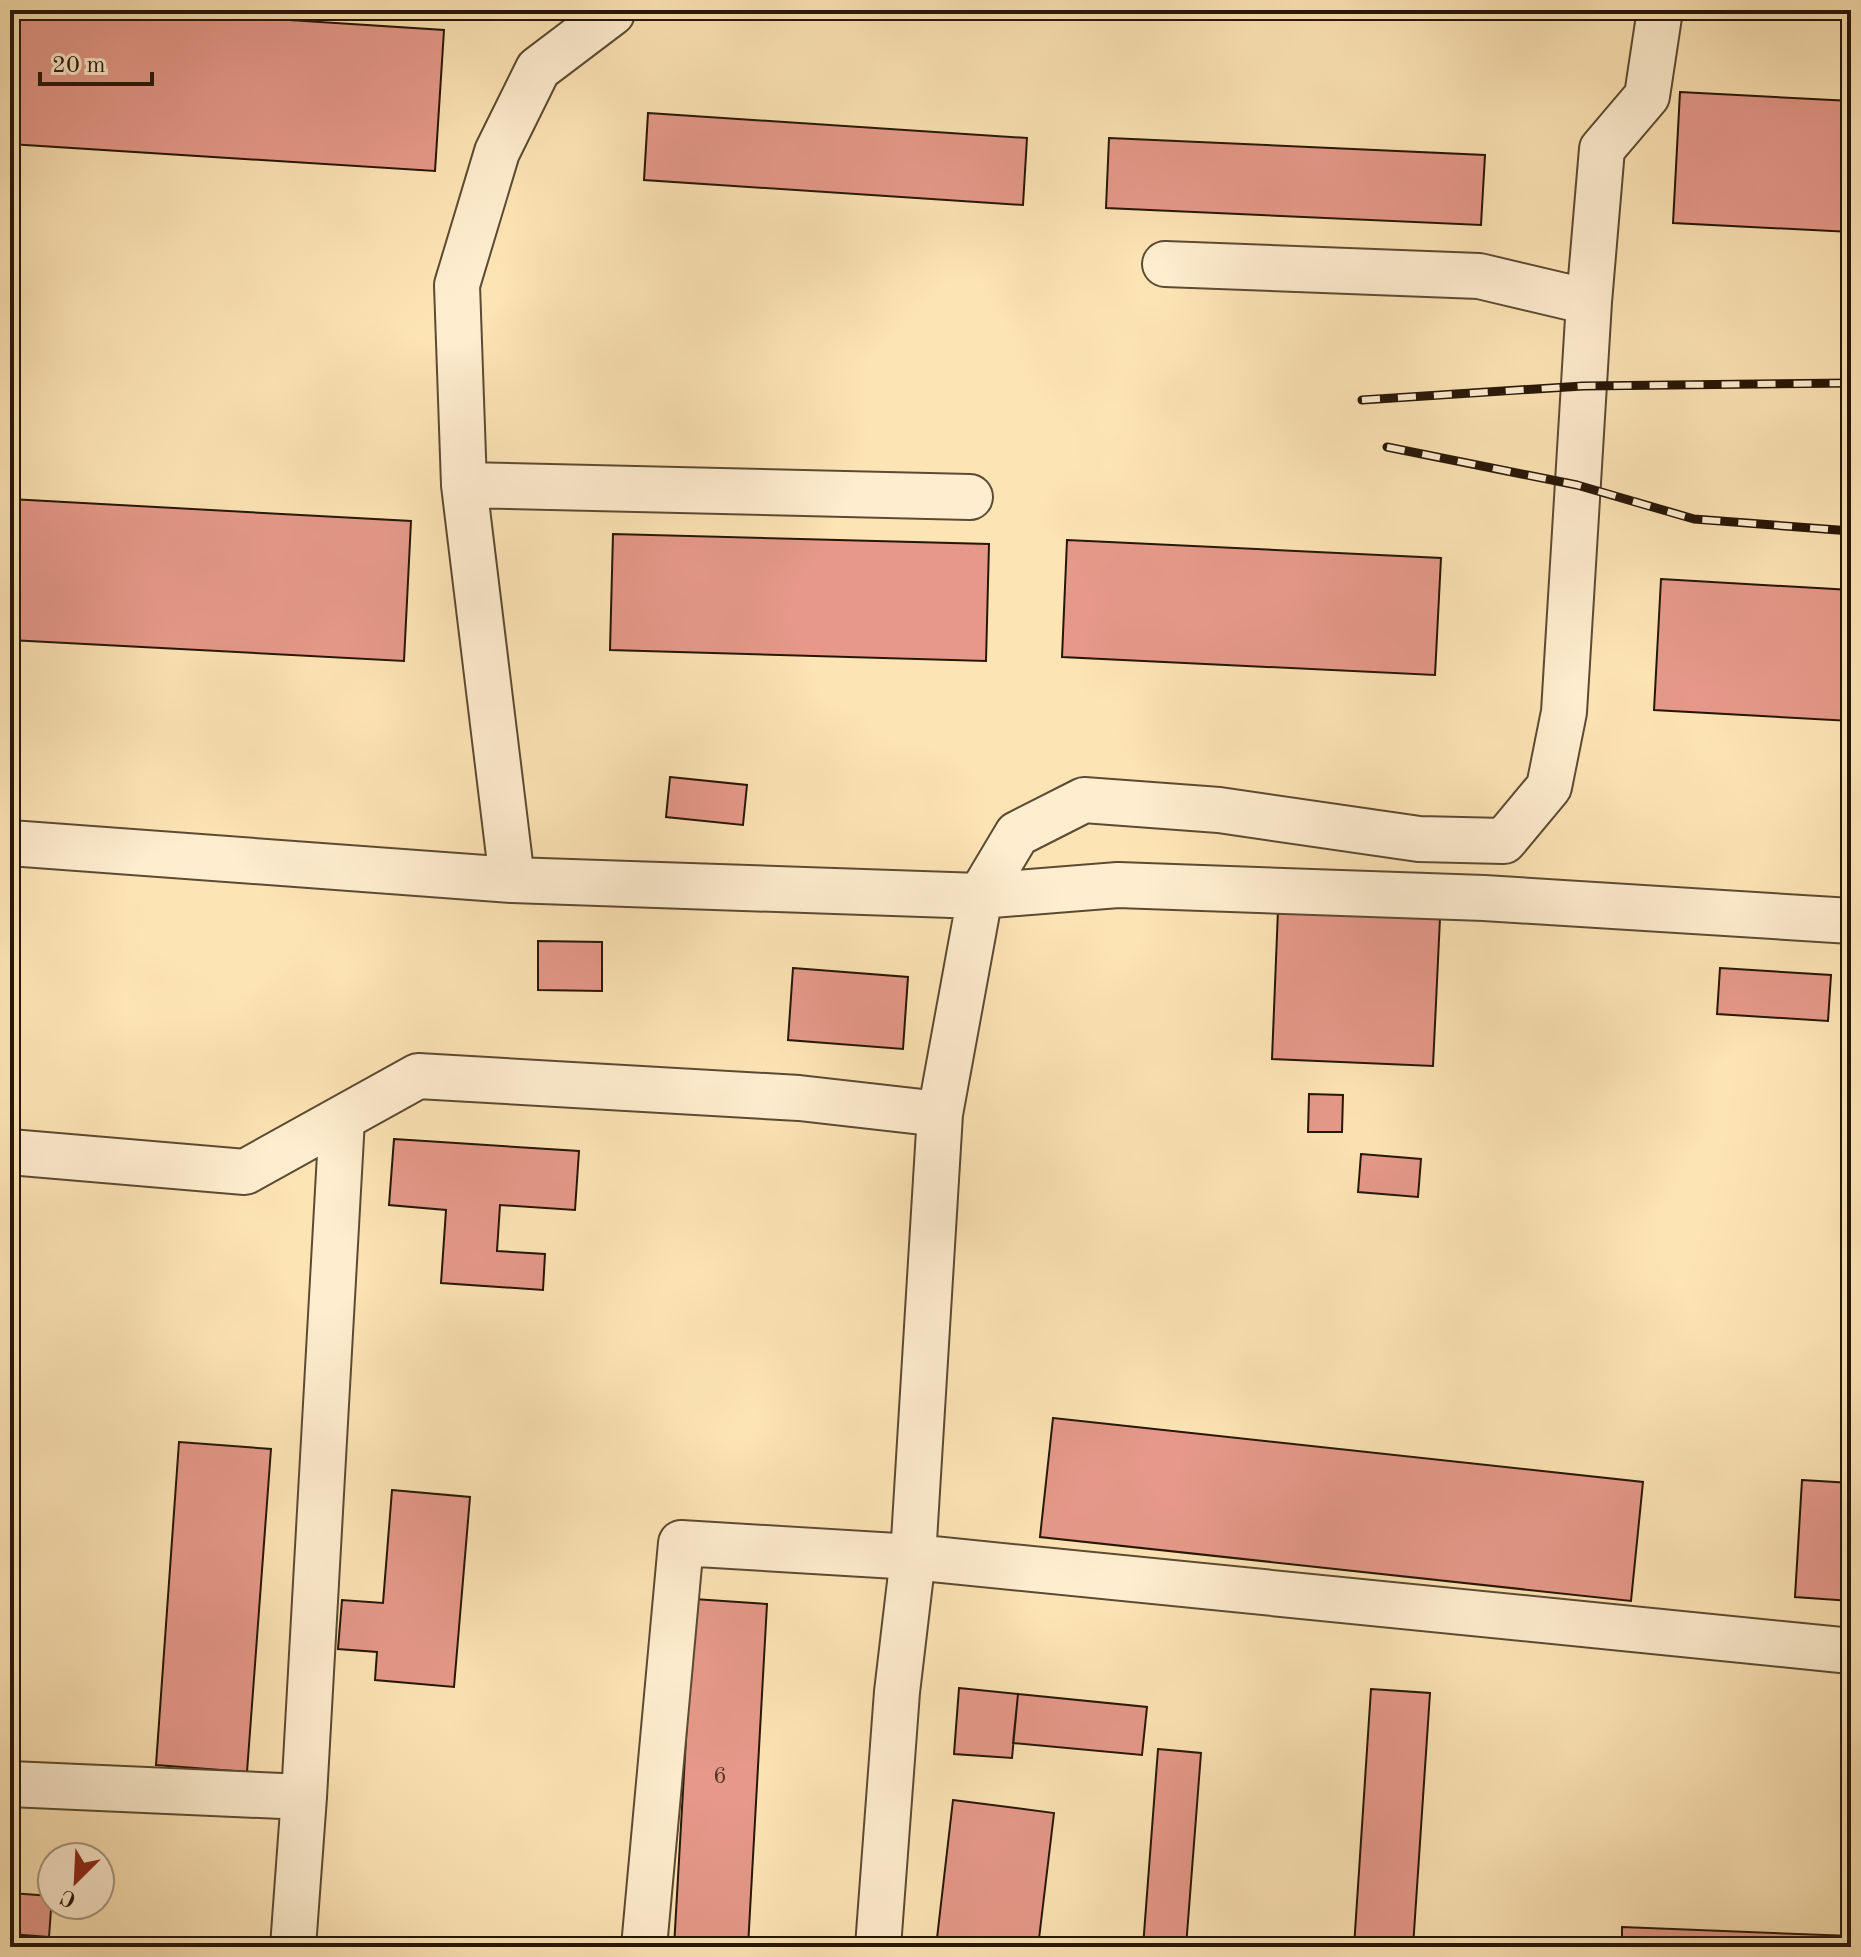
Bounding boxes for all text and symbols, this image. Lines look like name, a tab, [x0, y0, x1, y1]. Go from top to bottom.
scale bar	[40, 36, 152, 86]
text: 20 m	[52, 54, 106, 78]
house number: 6	[713, 1765, 727, 1789]
north arrow	[36, 1841, 116, 1921]
text: С	[58, 1884, 80, 1910]

